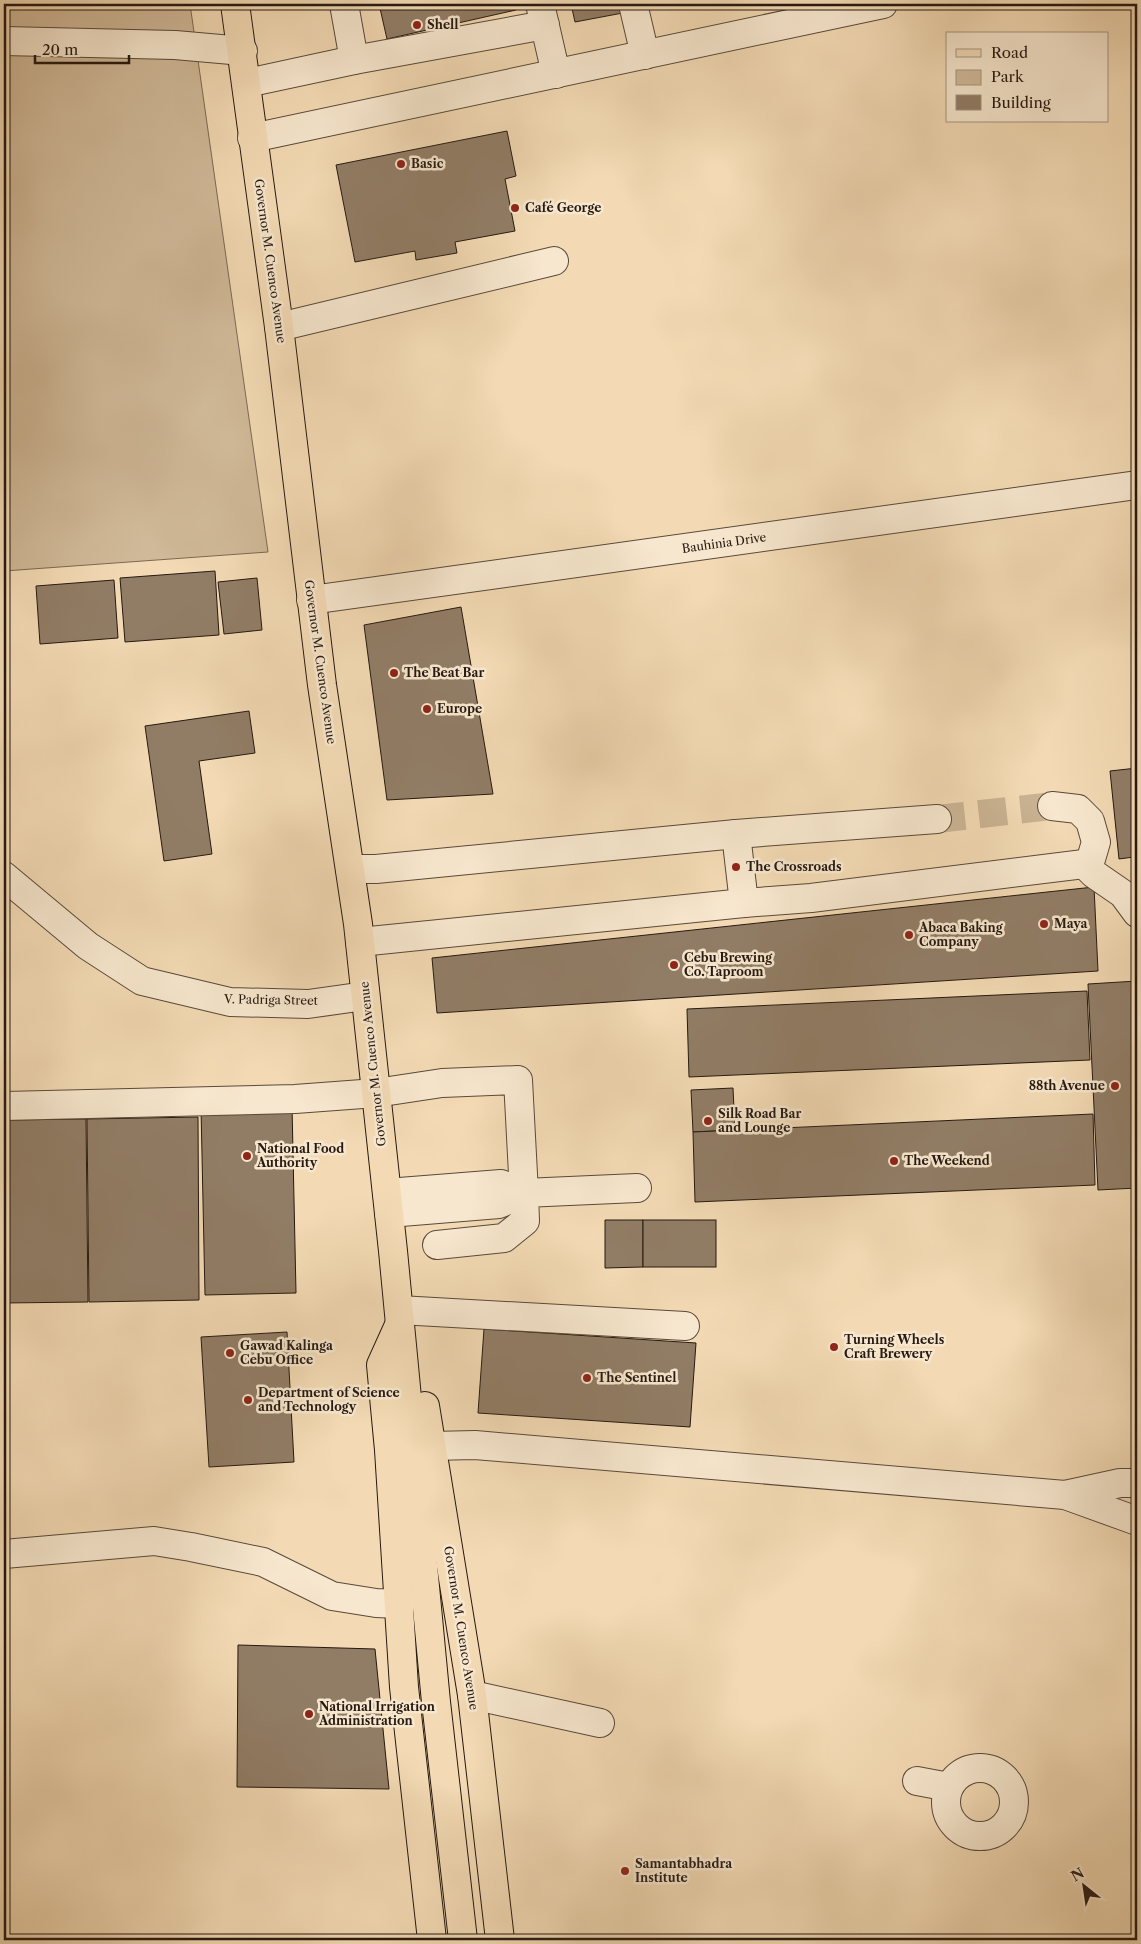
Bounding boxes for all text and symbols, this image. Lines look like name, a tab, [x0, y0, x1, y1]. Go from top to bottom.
place label: Shell	[427, 17, 459, 32]
marker: Shell	[411, 19, 423, 31]
scale bar	[35, 32, 129, 64]
legend	[946, 32, 1108, 122]
text: 20 m	[42, 40, 78, 59]
text: Road	[991, 43, 1028, 62]
text: Park	[991, 67, 1025, 86]
text: Building	[991, 93, 1051, 112]
place label: Basic	[411, 156, 444, 171]
marker: Basic	[395, 158, 407, 170]
street label: Governor M. Cuenco Avenue	[252, 178, 290, 344]
place label: Café George	[525, 200, 601, 215]
marker: Café George	[509, 202, 521, 214]
street label: Bauhinia Drive	[681, 529, 767, 556]
street label: Governor M. Cuenco Avenue	[302, 579, 340, 745]
place label: The Beat Bar	[404, 665, 484, 680]
marker: The Beat Bar	[388, 667, 400, 679]
place label: Europe	[437, 701, 482, 716]
marker: Europe	[421, 703, 433, 715]
place label: The Crossroads	[746, 859, 842, 874]
marker: The Crossroads	[730, 861, 742, 873]
place label: Maya	[1054, 916, 1088, 931]
marker: Maya	[1038, 918, 1050, 930]
place label: Abaca Baking Company	[918, 920, 1004, 949]
marker: Abaca Baking Company	[903, 929, 915, 941]
place label: Cebu Brewing Co. Taproom	[684, 950, 773, 979]
marker: Cebu Brewing Co. Taproom	[668, 959, 680, 971]
street label: Governor M. Cuenco Avenue	[356, 981, 389, 1147]
street label: V. Padriga Street	[223, 991, 319, 1008]
place label: 88th Avenue	[1029, 1078, 1105, 1093]
marker: 88th Avenue	[1109, 1080, 1121, 1092]
place label: Silk Road Bar and Lounge	[718, 1106, 801, 1135]
marker: Silk Road Bar and Lounge	[702, 1115, 714, 1127]
place label: National Food Authority	[256, 1141, 344, 1170]
marker: National Food Authority	[241, 1150, 253, 1162]
place label: The Weekend	[904, 1153, 990, 1168]
marker: The Weekend	[888, 1155, 900, 1167]
place label: Turning Wheels Craft Brewery	[844, 1332, 945, 1361]
place label: Gawad Kalinga Cebu Office	[240, 1338, 334, 1367]
marker: Turning Wheels Craft Brewery	[828, 1341, 840, 1353]
marker: Gawad Kalinga Cebu Office	[224, 1347, 236, 1359]
place label: The Sentinel	[597, 1370, 676, 1385]
marker: The Sentinel	[581, 1372, 593, 1384]
place label: Department of Science and Technology	[258, 1385, 400, 1414]
marker: Department of Science and Technology	[242, 1394, 254, 1406]
street label: Governor M. Cuenco Avenue	[441, 1545, 482, 1711]
place label: National Irrigation Administration	[318, 1699, 436, 1728]
marker: National Irrigation Administration	[303, 1708, 315, 1720]
place label: Samantabhadra Institute	[635, 1856, 733, 1885]
north arrow	[1058, 1862, 1108, 1912]
text: N	[1068, 1864, 1087, 1886]
marker: Samantabhadra Institute	[619, 1865, 631, 1877]

